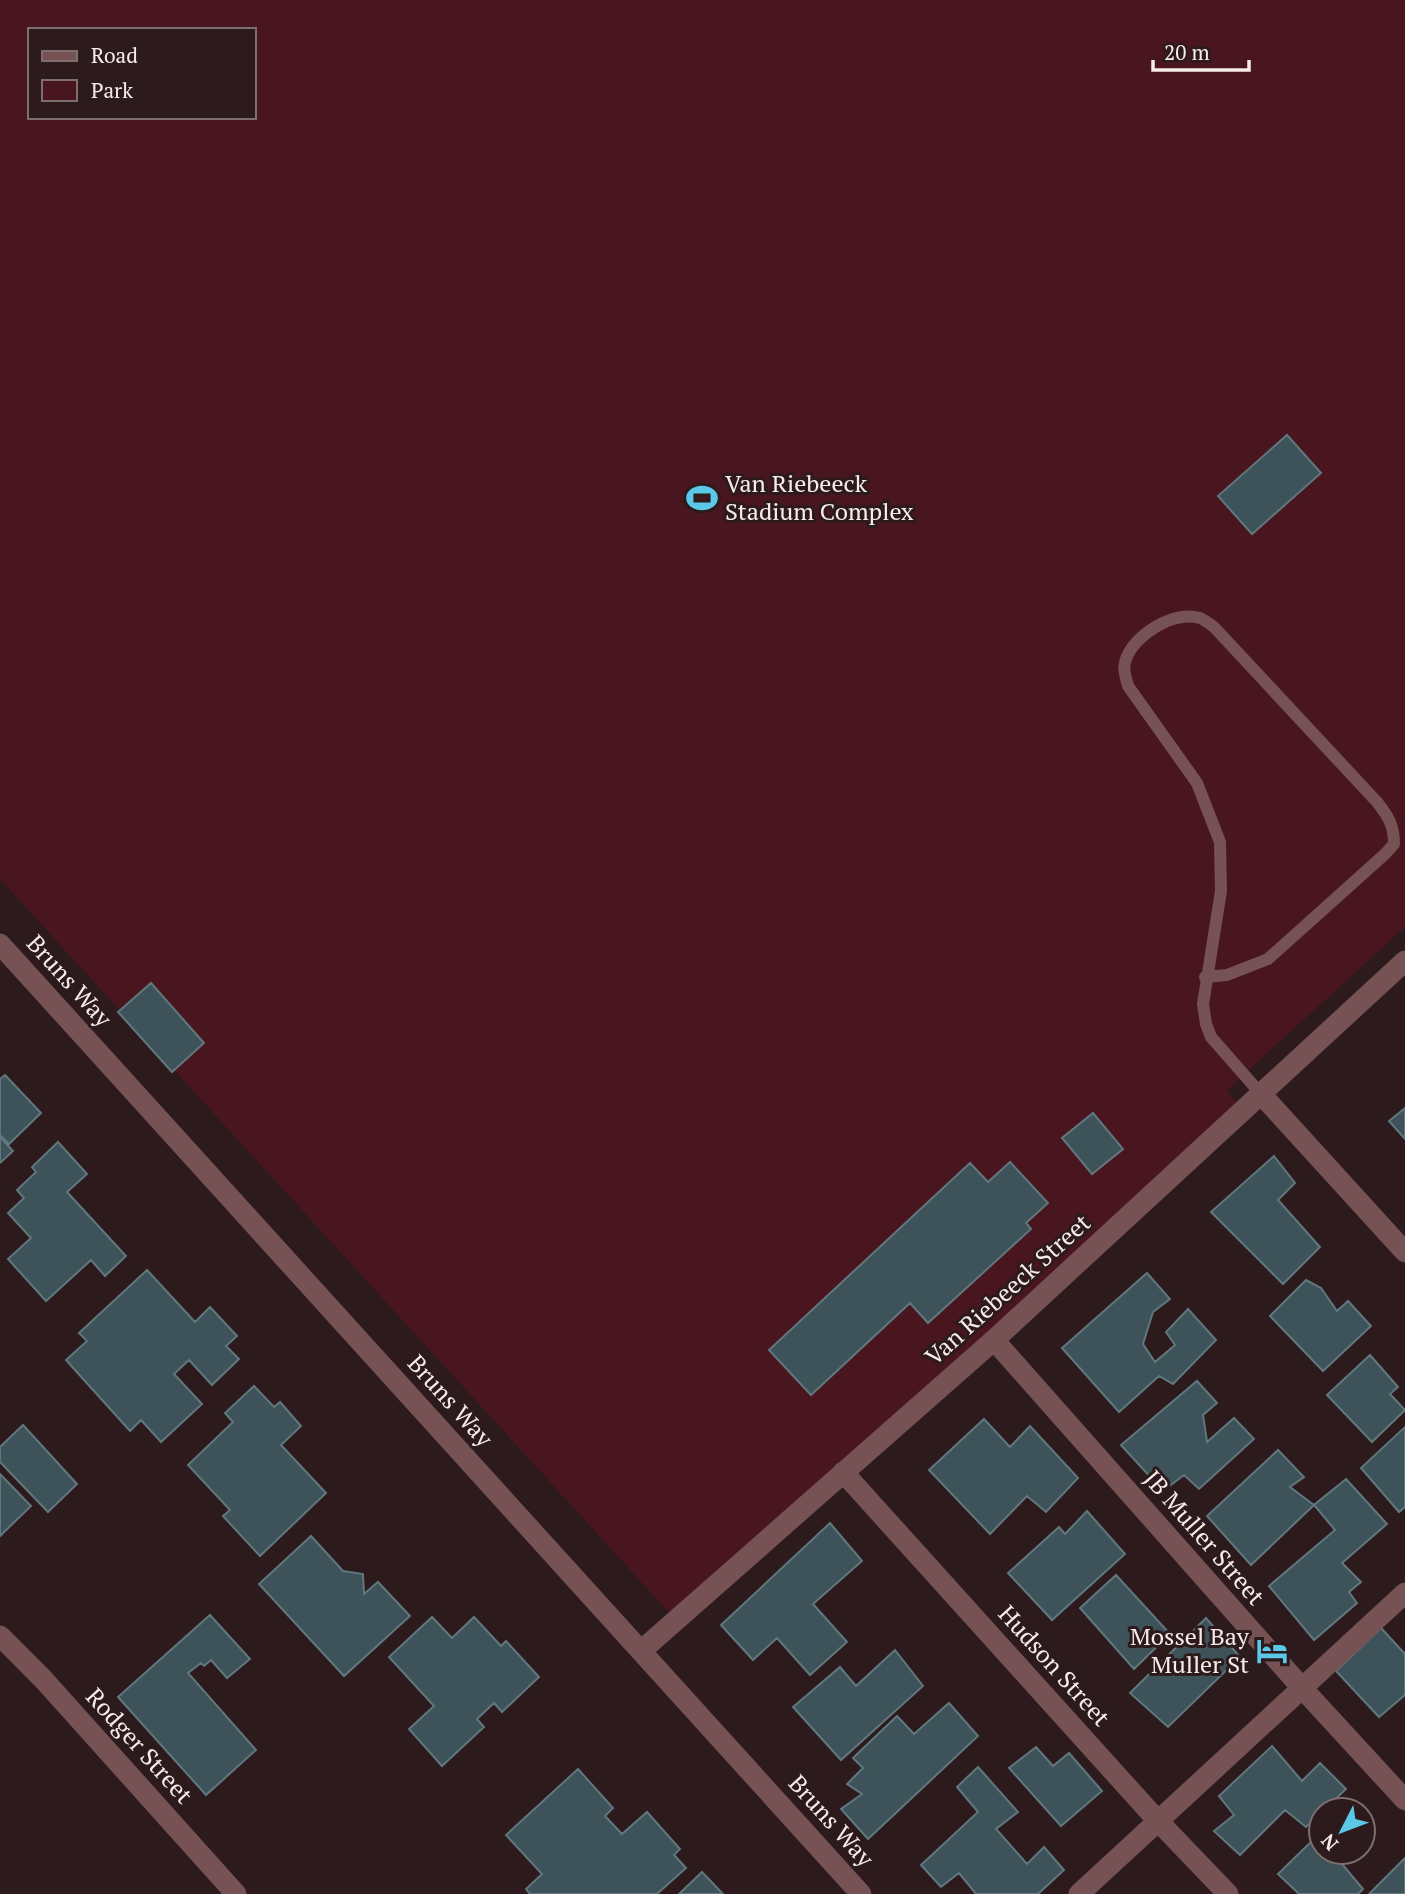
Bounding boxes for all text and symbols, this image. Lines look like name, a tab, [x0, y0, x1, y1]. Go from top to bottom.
legend	[28, 28, 256, 119]
scale bar	[1153, 28, 1249, 72]
text: 20 m	[1164, 38, 1210, 66]
text: Road	[91, 41, 138, 69]
text: Park	[91, 76, 133, 104]
place label: Van Riebeeck Stadium Complex	[725, 467, 914, 527]
sports icon: Van Riebeeck Stadium Complex	[685, 481, 719, 515]
street label: Bruns Way	[20, 928, 120, 1034]
street label: Van Riebeeck Street	[918, 1206, 1097, 1372]
street label: Bruns Way	[401, 1348, 501, 1454]
street label: JB Muller Street	[1137, 1463, 1272, 1612]
street label: Hudson Street	[992, 1598, 1118, 1733]
place label: Mossel Bay Muller St	[1130, 1620, 1250, 1680]
hotel icon: Mossel Bay Muller St	[1255, 1634, 1289, 1668]
street label: Rodger Street	[79, 1681, 200, 1810]
street label: Bruns Way	[782, 1768, 882, 1874]
north arrow	[1307, 1796, 1377, 1866]
text: N	[1314, 1829, 1343, 1856]

